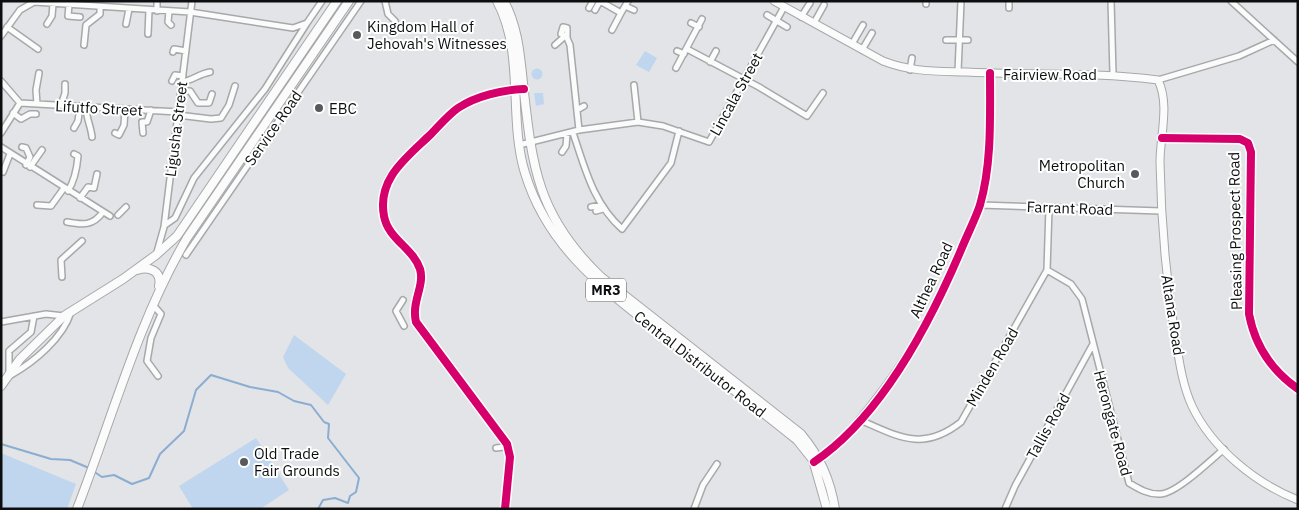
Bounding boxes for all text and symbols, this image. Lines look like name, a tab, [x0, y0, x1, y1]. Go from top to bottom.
place label: Kingdom Hall of Jehovah's Witnesses	[367, 17, 507, 53]
marker: Kingdom Hall of Jehovah's Witnesses	[351, 29, 363, 41]
street label: Lincala Street	[705, 49, 767, 139]
street label: Fairview Road	[1003, 65, 1097, 84]
street label: Ligusha Street	[161, 80, 191, 178]
street label: Service Road	[240, 87, 306, 169]
street label: Lifutfo Street	[55, 96, 143, 120]
place label: EBC	[329, 99, 357, 118]
marker: EBC	[313, 102, 325, 114]
street label: Pleasing Prospect Road	[1224, 152, 1246, 310]
place label: Metropolitan Church	[1039, 156, 1125, 192]
marker: Metropolitan Church	[1129, 168, 1141, 180]
street label: Farrant Road	[1026, 197, 1114, 219]
street label: Althea Road	[905, 239, 957, 321]
street label: Altana Road	[1157, 273, 1189, 357]
road number: MR3	[586, 278, 626, 302]
street label: Central Distributor Road	[630, 307, 770, 421]
street label: Minden Road	[962, 324, 1022, 410]
street label: Herongate Road	[1090, 368, 1136, 478]
street label: Tallis Road	[1022, 390, 1074, 462]
place label: Old Trade Fair Grounds	[254, 444, 340, 480]
marker: Old Trade Fair Grounds	[238, 456, 250, 468]

